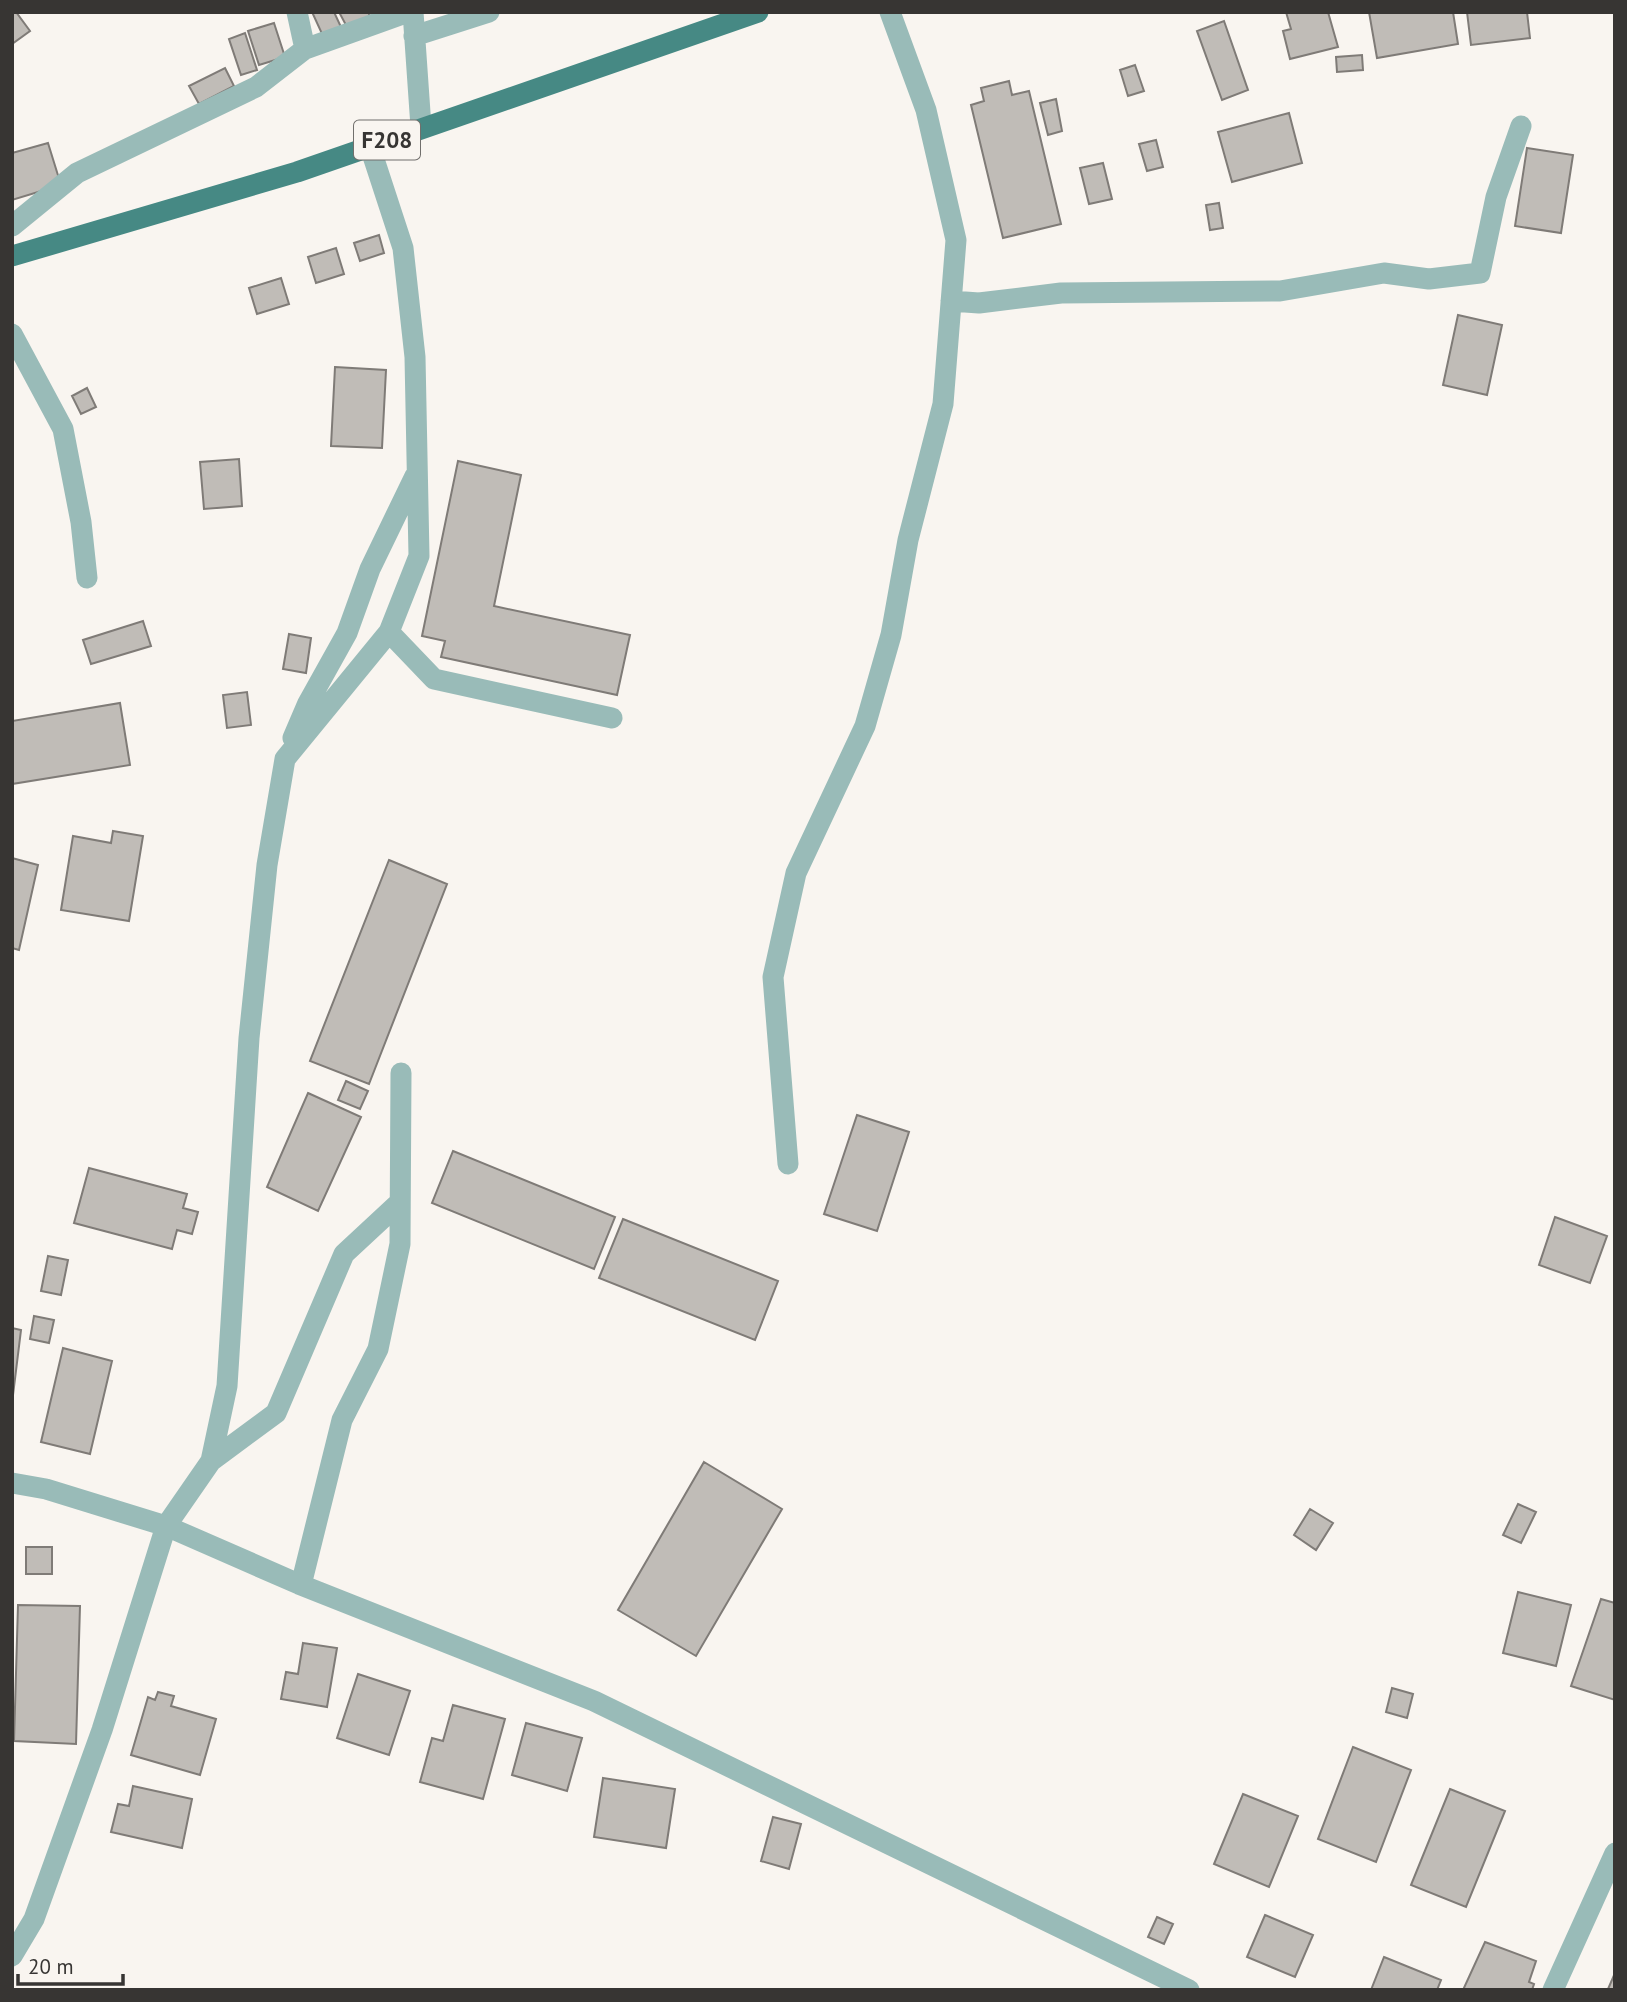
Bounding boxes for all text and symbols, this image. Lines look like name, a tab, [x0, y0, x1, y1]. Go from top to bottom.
road number: F208	[354, 120, 420, 160]
scale bar	[18, 1942, 122, 1986]
text: 20 m	[28, 1953, 74, 1980]

